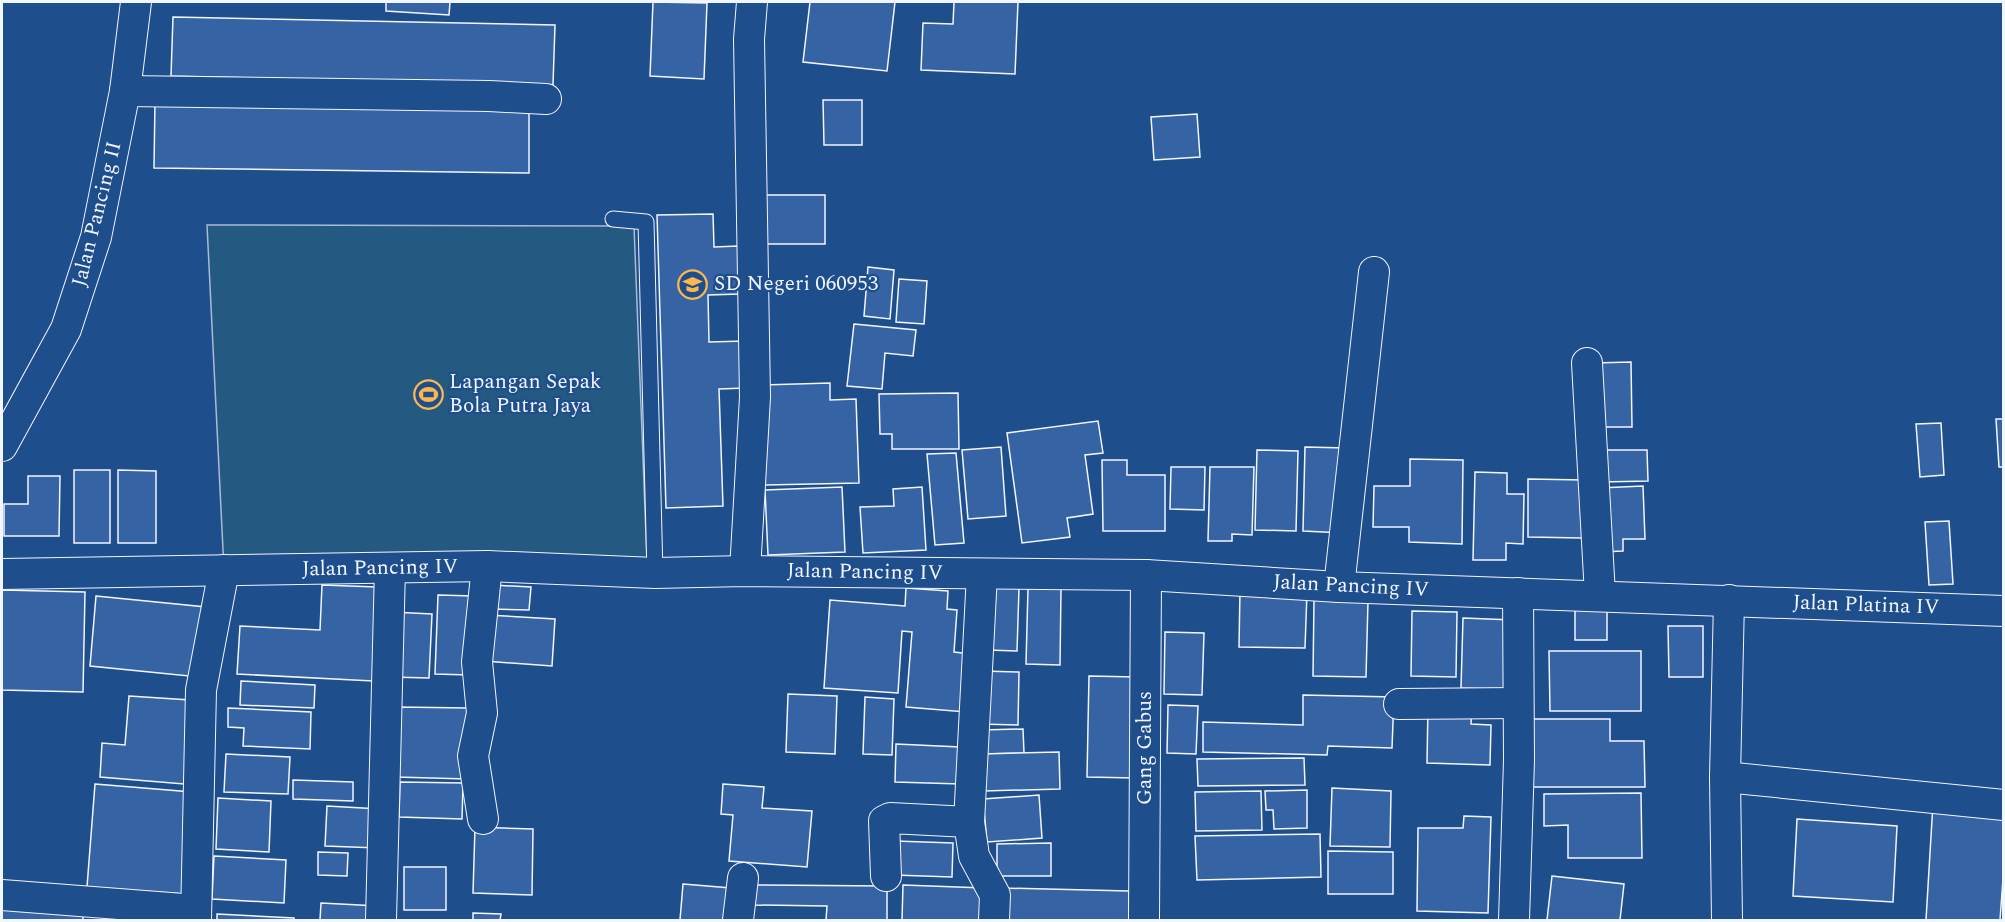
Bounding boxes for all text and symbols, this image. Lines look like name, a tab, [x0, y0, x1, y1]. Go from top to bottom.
street label: Jalan Pancing II	[63, 138, 131, 290]
school or university icon: SD Negeri 060953	[677, 268, 709, 300]
place label: SD Negeri 060953	[714, 268, 879, 300]
place label: Lapangan Sepak Bola Putra Jaya	[449, 366, 602, 422]
sports icon: Lapangan Sepak Bola Putra Jaya	[412, 378, 444, 410]
street label: Jalan Pancing IV	[302, 551, 458, 585]
street label: Jalan Pancing IV	[787, 555, 943, 589]
street label: Jalan Pancing IV	[1272, 566, 1430, 606]
street label: Jalan Platina IV	[1792, 586, 1940, 624]
street label: Gang Gabus	[1129, 691, 1161, 805]

